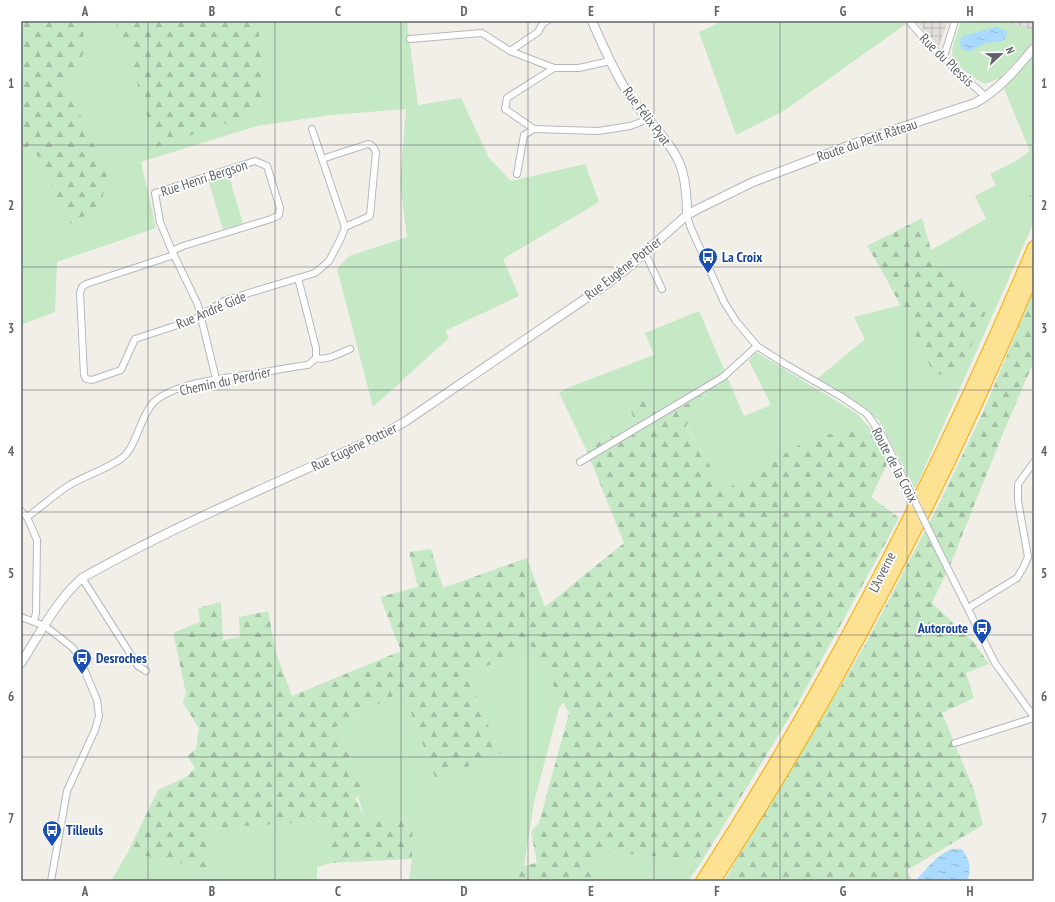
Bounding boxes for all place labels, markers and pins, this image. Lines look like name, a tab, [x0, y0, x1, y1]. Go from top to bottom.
bus stop icon: La Croix	[697, 246, 719, 274]
place label: La Croix	[722, 248, 763, 266]
bus stop icon: Autoroute	[971, 617, 993, 645]
place label: Autoroute	[917, 619, 968, 637]
bus stop icon: Desroches	[71, 647, 93, 675]
place label: Desroches	[96, 649, 147, 667]
bus stop icon: Tilleuls	[41, 819, 63, 847]
place label: Tilleuls	[66, 821, 103, 839]

